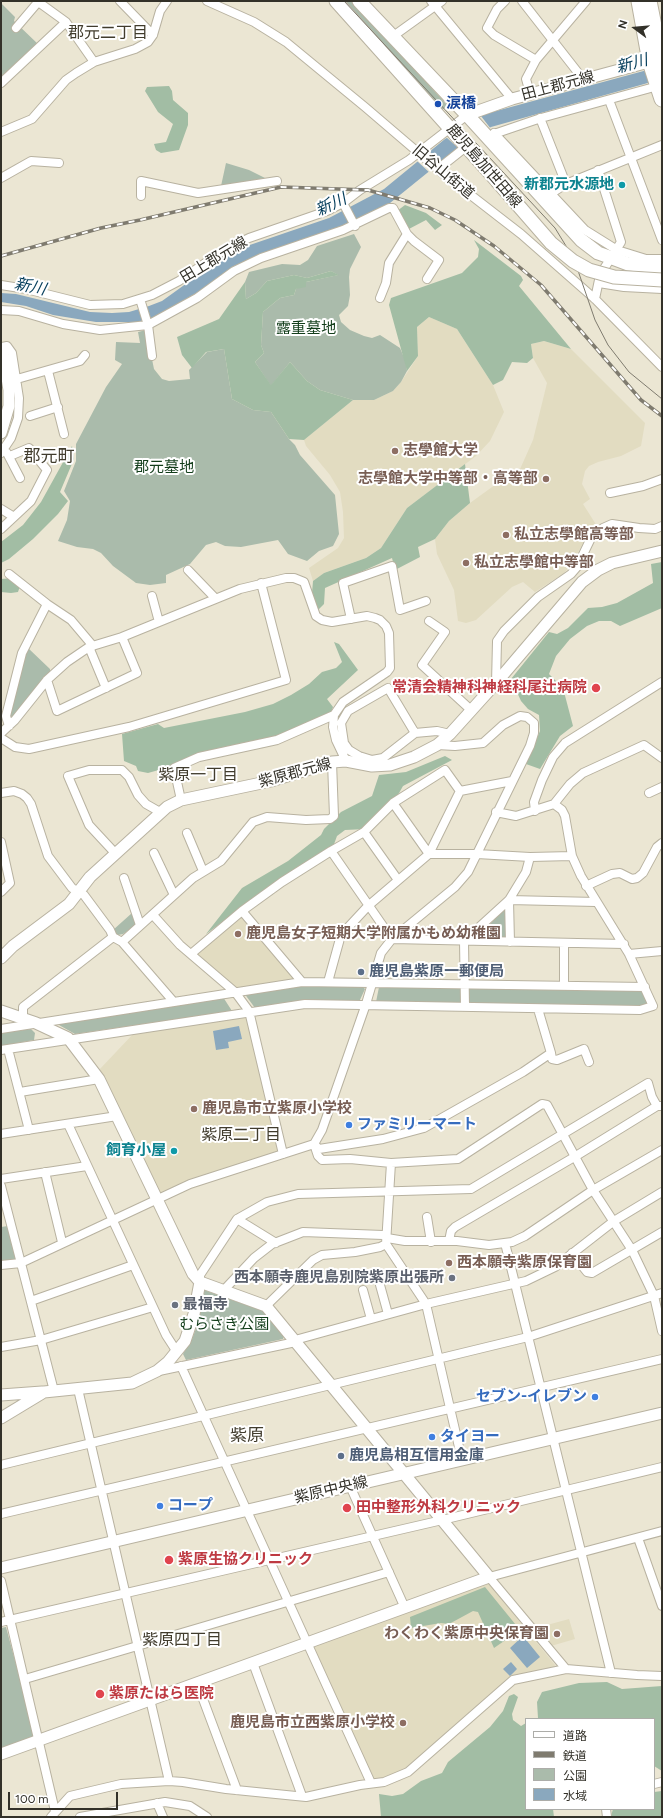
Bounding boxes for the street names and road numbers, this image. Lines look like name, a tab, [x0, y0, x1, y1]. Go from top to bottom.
street label: 田上郡元線	[519, 68, 597, 104]
street label: 鹿児島加世田線	[443, 120, 525, 212]
street label: 旧谷山街道	[408, 141, 478, 203]
street label: 田上郡元線	[177, 233, 251, 287]
street label: 紫原郡元線	[256, 755, 334, 791]
street label: 紫原中央線	[292, 1473, 370, 1507]

